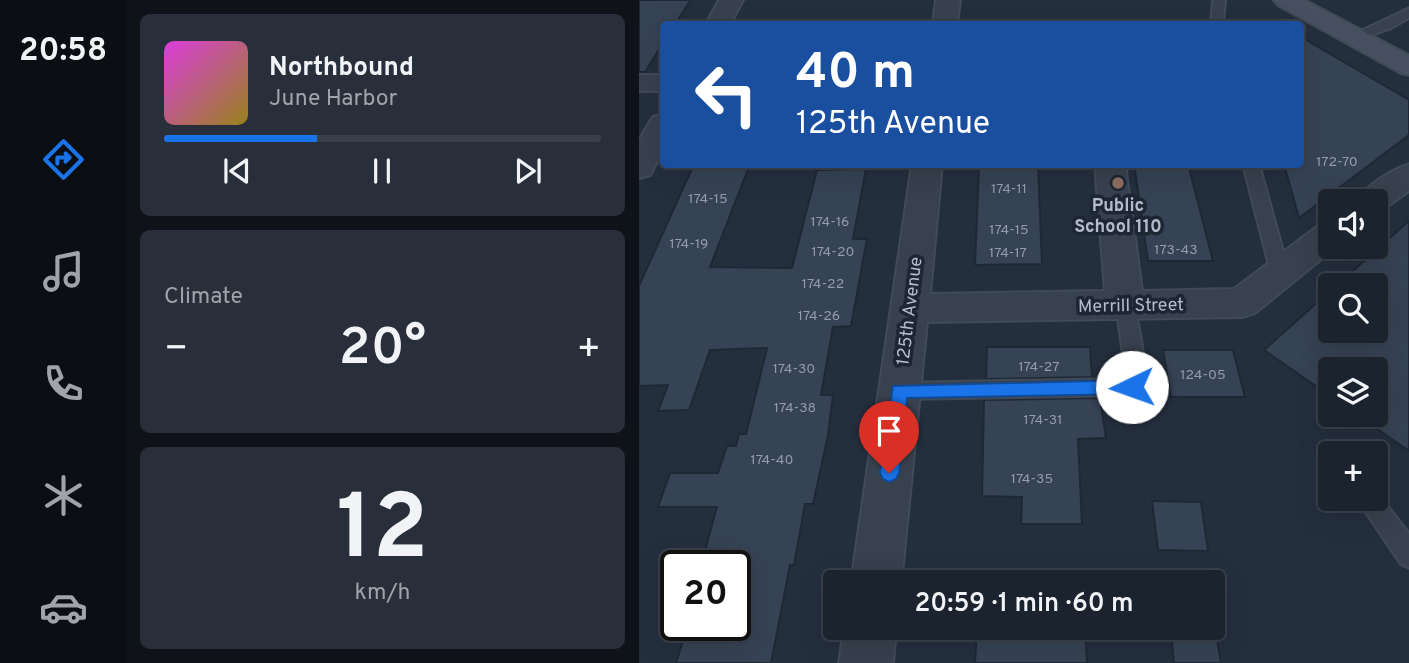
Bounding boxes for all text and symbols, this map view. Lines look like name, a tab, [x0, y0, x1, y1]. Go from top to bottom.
text: 20:58	[19, 32, 107, 72]
text: 40 m	[796, 44, 915, 106]
icon: left	[681, 49, 772, 140]
text: Northbound	[269, 52, 414, 85]
text: June Harbor	[269, 85, 397, 114]
text: 125th Avenue	[796, 105, 990, 145]
icon: directions	[39, 135, 88, 184]
icon: previous	[218, 152, 256, 190]
icon: pause	[363, 152, 401, 190]
icon: next	[509, 152, 547, 190]
house number: 172-70	[1316, 154, 1358, 171]
marker: Public School 110	[1110, 175, 1126, 191]
house number: 174-11	[991, 181, 1027, 198]
map controls	[1318, 189, 1388, 511]
button: sound	[1318, 189, 1388, 259]
house number: 174-15	[688, 191, 728, 208]
place label: Public School 110	[1074, 195, 1162, 239]
house number: 174-16	[811, 214, 849, 231]
house number: 174-15	[989, 222, 1029, 239]
house number: 174-19	[670, 236, 708, 253]
house number: 173-43	[1154, 242, 1198, 259]
house number: 174-20	[812, 244, 854, 261]
house number: 174-17	[989, 245, 1027, 262]
icon: music	[39, 247, 88, 296]
street label: 125th Avenue	[892, 256, 929, 367]
button: search	[1318, 273, 1388, 343]
house number: 174-22	[802, 276, 844, 293]
text: Climate	[164, 283, 243, 312]
street label: Merrill Street	[1078, 294, 1184, 319]
house number: 174-26	[798, 308, 840, 325]
text: 20°	[339, 317, 426, 383]
text: −	[164, 326, 189, 375]
text: +	[576, 326, 601, 375]
position arrow	[1095, 350, 1169, 424]
button: layers	[1318, 357, 1388, 427]
icon: phone	[39, 359, 88, 408]
house number: 174-27	[1018, 359, 1060, 376]
house number: 174-30	[773, 361, 815, 378]
house number: 124-05	[1180, 367, 1226, 384]
house number: 174-38	[774, 400, 816, 417]
pin	[859, 401, 919, 473]
icon: arrive	[870, 412, 908, 450]
house number: 174-31	[1024, 412, 1062, 429]
button: +	[1318, 441, 1388, 511]
house number: 174-40	[750, 452, 794, 469]
icon: climate	[39, 471, 88, 520]
house number: 174-35	[1011, 471, 1053, 488]
text: 12	[336, 476, 429, 591]
speed limit sign: 20	[660, 550, 751, 641]
text: km/h	[355, 579, 410, 608]
icon: car	[39, 583, 88, 632]
text: 20:59 · 1 min · 60 m	[914, 588, 1134, 621]

